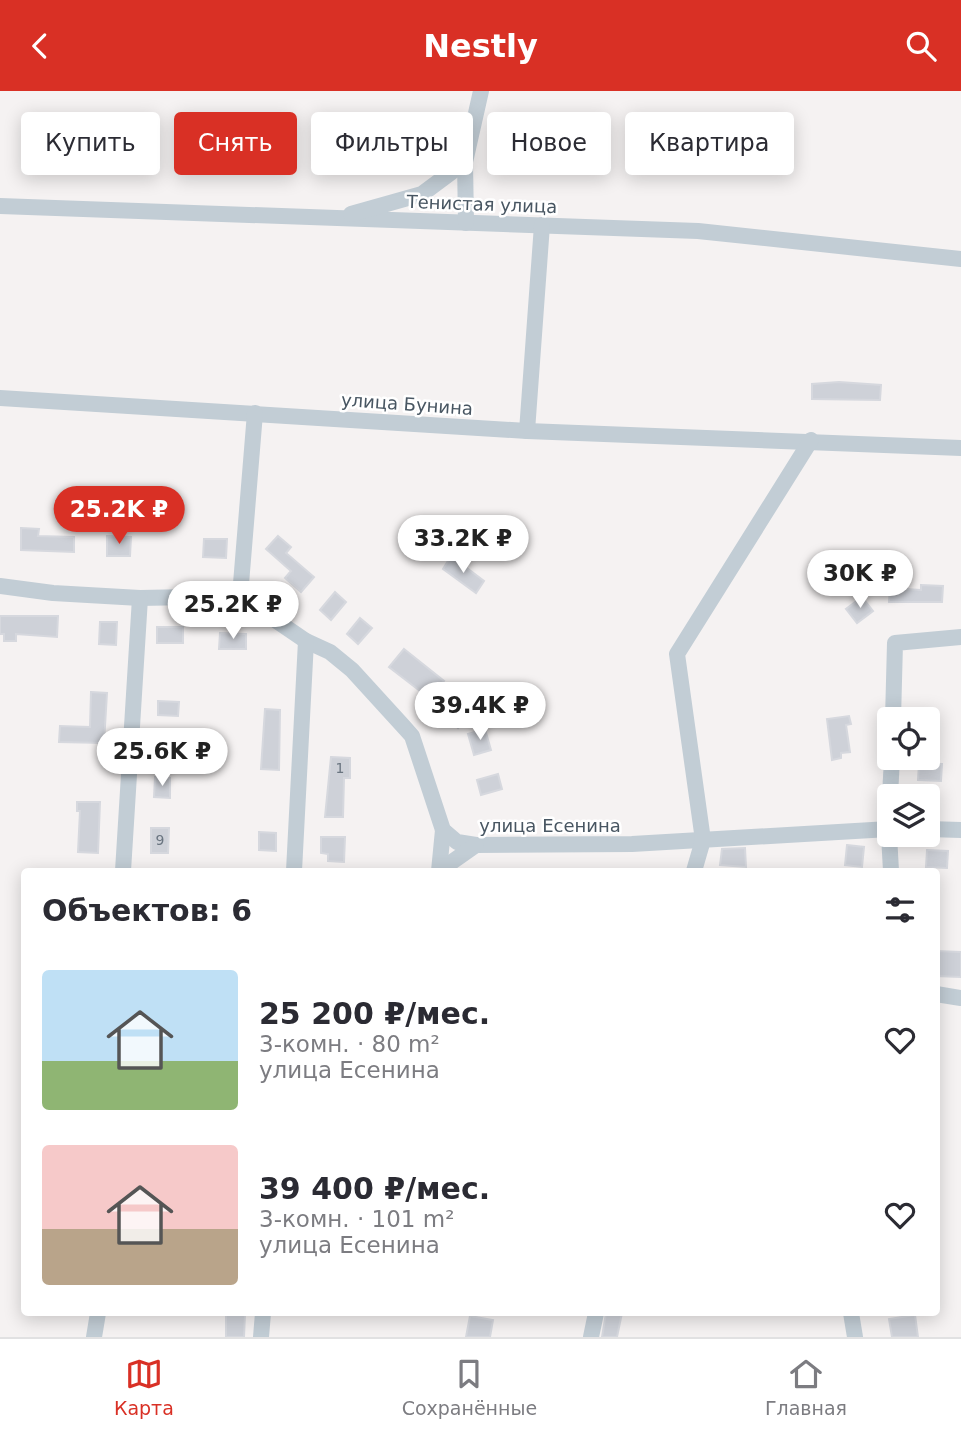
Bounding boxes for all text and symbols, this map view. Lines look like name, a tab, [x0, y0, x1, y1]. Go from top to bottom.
icon: back	[21, 27, 59, 65]
text: Nestly	[423, 27, 538, 65]
icon: search	[902, 27, 940, 65]
chip: Купить	[21, 112, 160, 175]
chip: Снять	[174, 112, 297, 175]
chip: Фильтры	[311, 112, 473, 175]
chip: Новое	[487, 112, 611, 175]
chip: Квартира	[625, 112, 794, 175]
street label: Тенистая улица	[405, 191, 558, 217]
street label: улица Бунина	[340, 389, 474, 419]
pin: 25.2K ₽	[54, 487, 184, 546]
text: 25.2K ₽	[70, 496, 168, 522]
pin: 33.2K ₽	[398, 515, 528, 575]
text: 33.2K ₽	[414, 525, 512, 551]
pin: 30K ₽	[811, 551, 909, 610]
text: 30K ₽	[823, 560, 897, 586]
pin: 25.2K ₽	[168, 581, 298, 641]
text: 25.2K ₽	[184, 591, 282, 617]
pin: 39.4K ₽	[415, 683, 545, 742]
text: 39.4K ₽	[431, 692, 529, 718]
map controls	[877, 707, 940, 847]
button: locate	[877, 707, 940, 770]
pin: 25.6K ₽	[97, 729, 227, 788]
text: 25.6K ₽	[113, 738, 211, 764]
house number: 1	[336, 760, 344, 776]
button: layers	[877, 784, 940, 847]
street label: улица Есенина	[479, 815, 621, 836]
house number: 9	[156, 832, 164, 848]
icon: filters	[881, 891, 919, 929]
text: Объектов: 6	[42, 893, 252, 928]
text: 25 200 ₽/мес.	[259, 996, 490, 1031]
icon: home	[98, 998, 182, 1082]
icon: heart	[881, 1021, 919, 1059]
text: 3-комн. · 80 m²	[259, 1031, 440, 1057]
text: улица Есенина	[259, 1057, 440, 1083]
text: 39 400 ₽/мес.	[259, 1171, 490, 1206]
icon: home	[98, 1173, 182, 1257]
icon: heart	[881, 1196, 919, 1234]
text: 3-комн. · 101 m²	[259, 1206, 454, 1232]
text: улица Есенина	[259, 1232, 440, 1258]
tab: Карта	[114, 1355, 174, 1419]
tab: Сохранённые	[402, 1355, 537, 1419]
tab: Главная	[765, 1355, 847, 1419]

